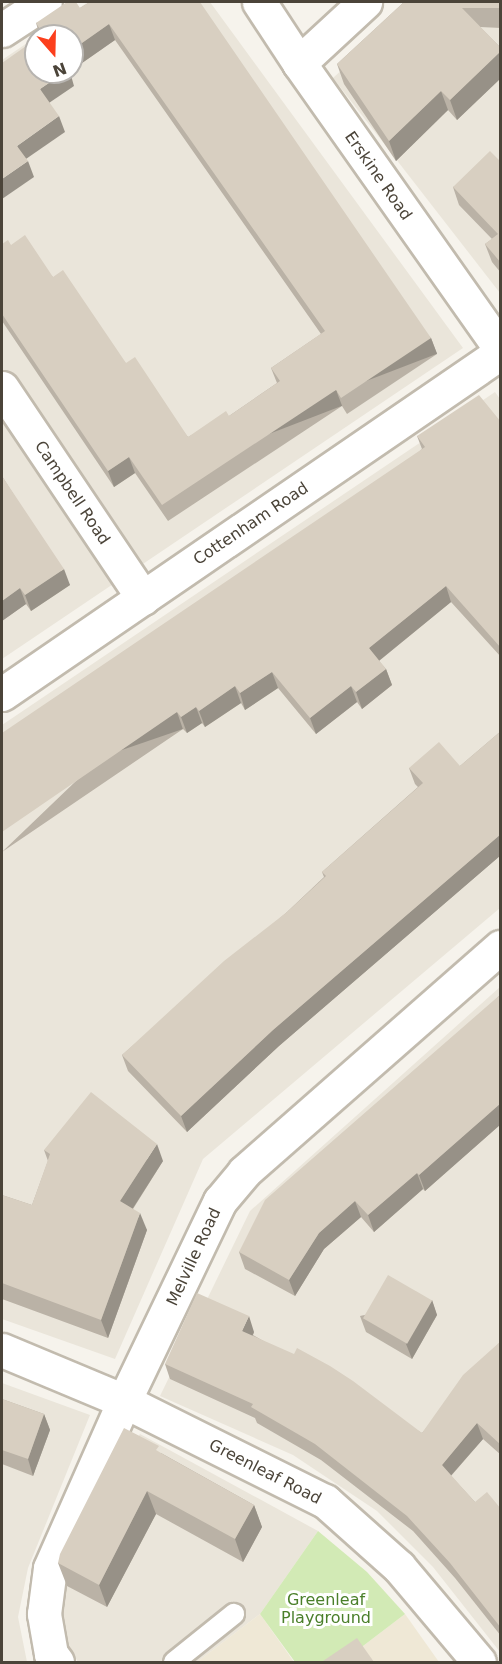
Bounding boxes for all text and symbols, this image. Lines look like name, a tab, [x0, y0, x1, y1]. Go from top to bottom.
north arrow	[24, 24, 84, 84]
text: N	[50, 58, 69, 81]
street label: Erskine Road	[340, 128, 416, 224]
street label: Campbell Road	[30, 438, 114, 548]
street label: Cottenham Road	[190, 479, 312, 569]
street label: Melville Road	[163, 1205, 225, 1309]
street label: Greenleaf Road	[206, 1435, 324, 1509]
park label: Greenleaf Playground	[281, 1590, 371, 1628]

